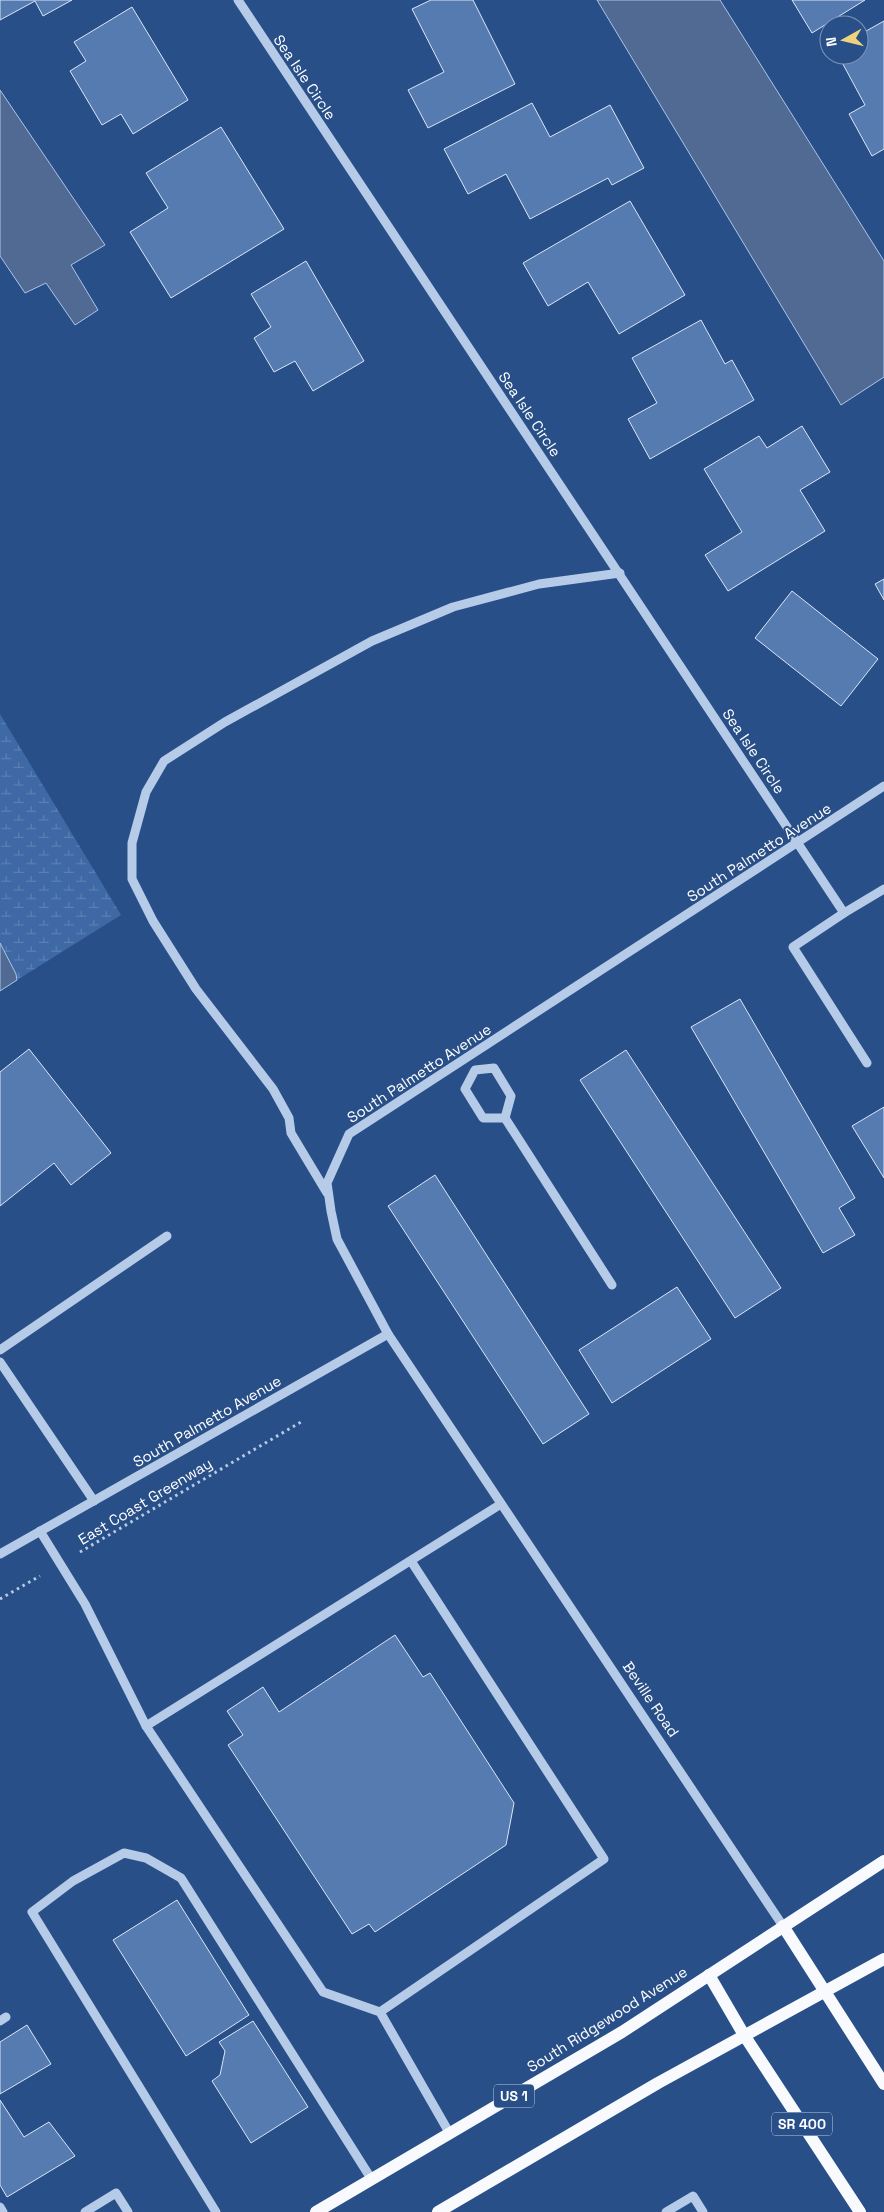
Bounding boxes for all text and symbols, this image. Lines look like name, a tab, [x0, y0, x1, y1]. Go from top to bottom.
north arrow	[819, 15, 869, 65]
street label: Sea Isle Circle	[270, 31, 341, 123]
text: N	[822, 36, 841, 48]
street label: Sea Isle Circle	[495, 368, 566, 460]
street label: Sea Isle Circle	[719, 705, 790, 797]
street label: South Palmetto Avenue	[683, 798, 835, 906]
street label: South Palmetto Avenue	[343, 1019, 495, 1127]
street label: South Palmetto Avenue	[129, 1371, 285, 1471]
street label: East Coast Greenway	[74, 1453, 216, 1549]
street label: Beville Road	[619, 1658, 683, 1740]
street label: South Ridgewood Avenue	[523, 1962, 691, 2076]
road number: US 1	[494, 2084, 534, 2108]
road number: SR 400	[772, 2112, 832, 2136]

